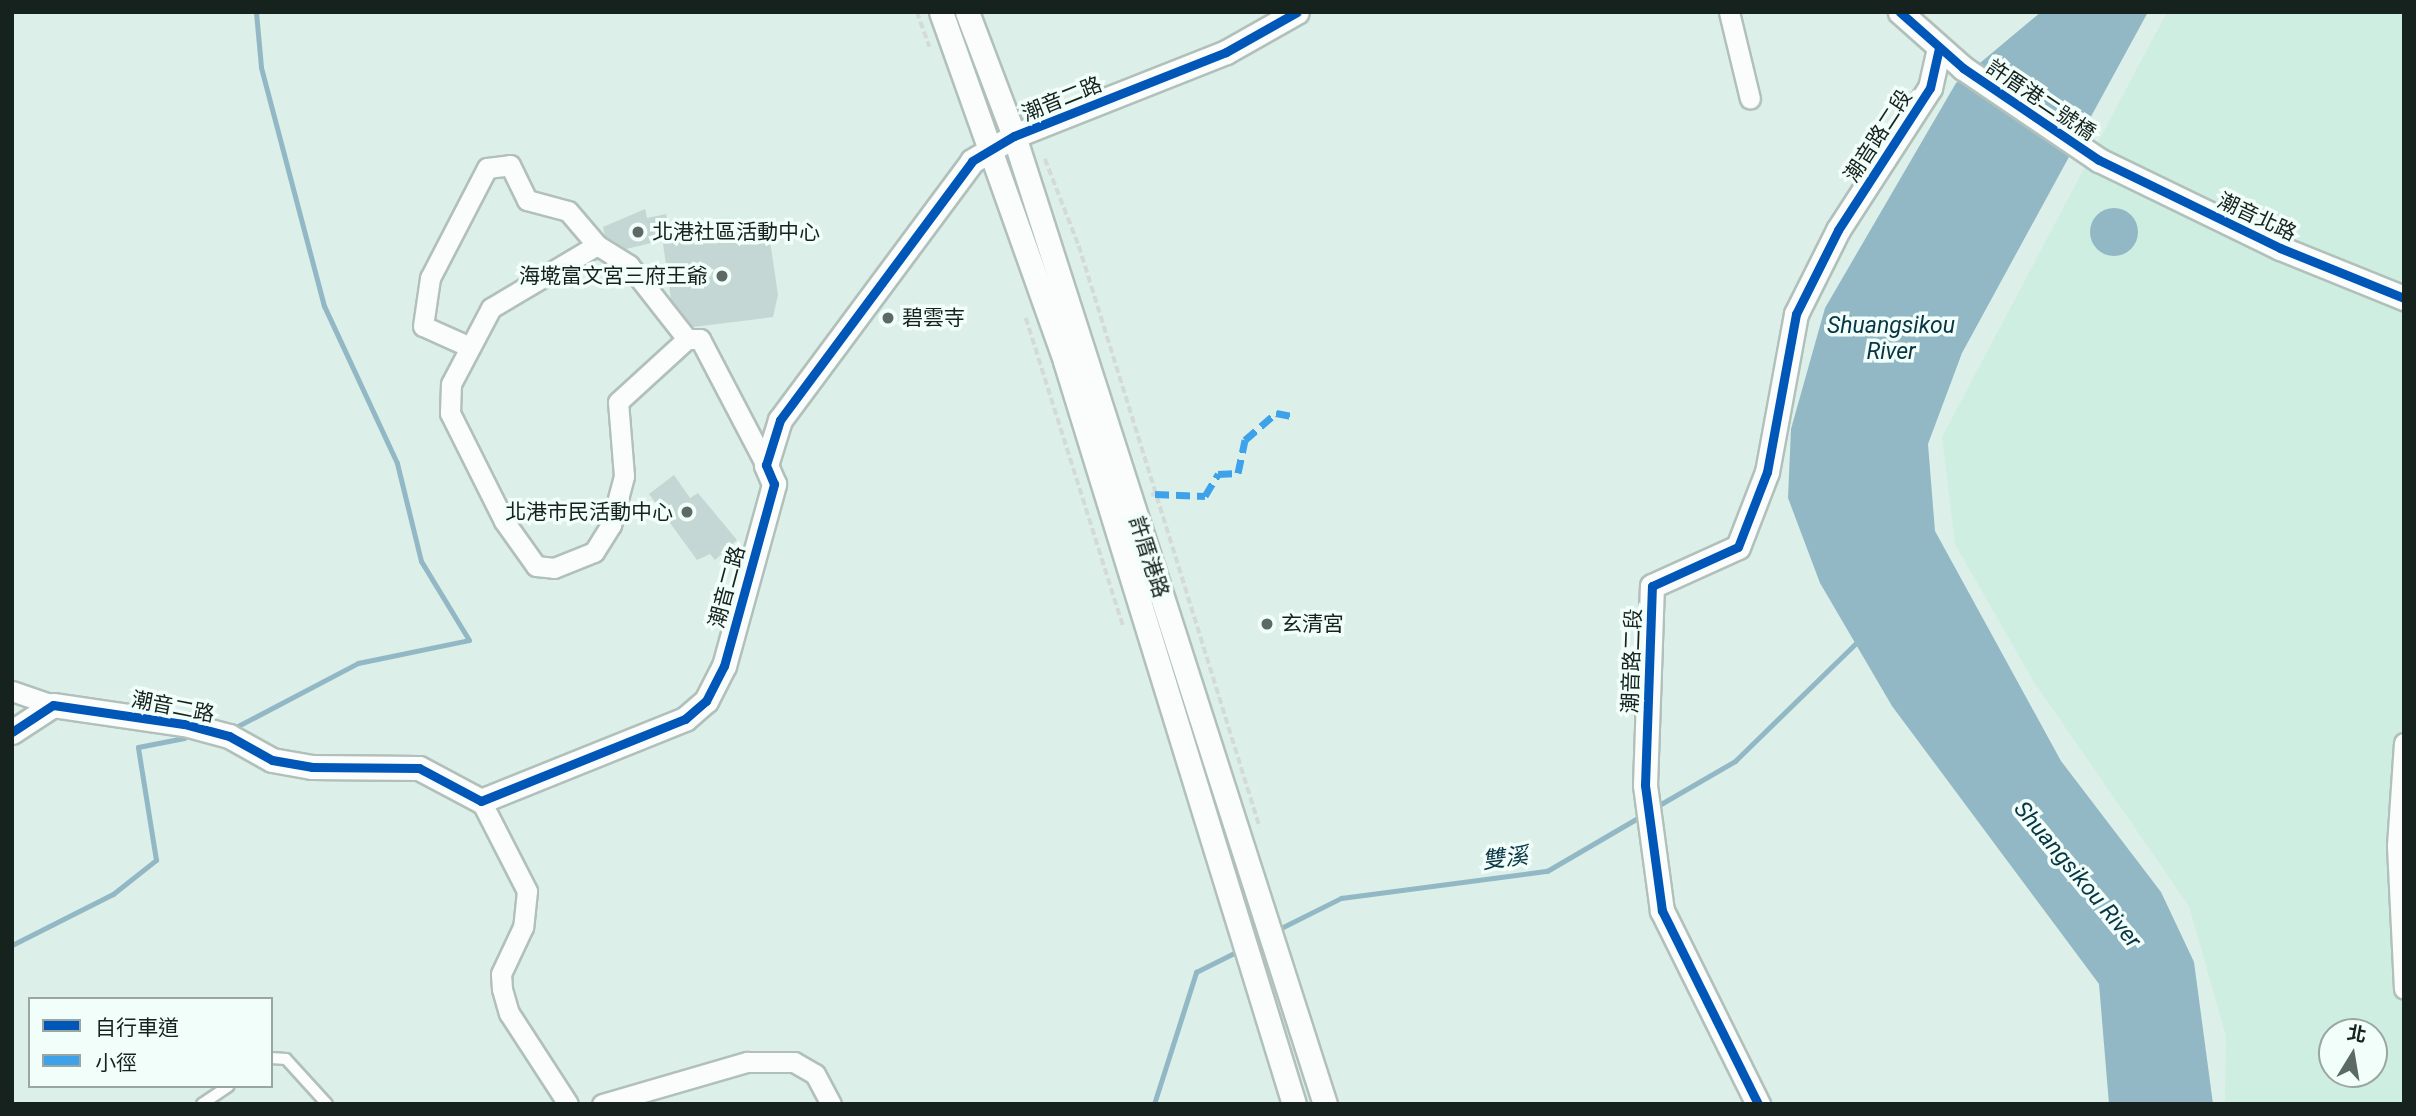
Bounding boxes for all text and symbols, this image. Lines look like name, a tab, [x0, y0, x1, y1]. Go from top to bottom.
street label: 許厝港二號橋	[1982, 54, 2100, 146]
street label: 潮音二路	[1018, 72, 1106, 126]
street label: 潮音路二段	[1839, 85, 1917, 187]
street label: 潮音北路	[2214, 188, 2300, 246]
place label: 北港社區活動中心	[652, 219, 820, 245]
marker: 北港社區活動中心	[630, 224, 646, 240]
place label: 海墘富文宮三府王爺	[519, 263, 708, 289]
marker: 海墘富文宮三府王爺	[714, 268, 730, 284]
place label: 碧雲寺	[902, 305, 965, 331]
marker: 碧雲寺	[880, 310, 896, 326]
water label: Shuangsikou River	[1827, 312, 1955, 366]
place label: 北港市民活動中心	[505, 499, 673, 525]
marker: 北港市民活動中心	[679, 504, 695, 520]
street label: 許厝港路	[1124, 513, 1174, 601]
street label: 潮音二路	[704, 543, 750, 631]
street label: 潮音路二段	[1618, 608, 1646, 714]
place label: 玄清宮	[1281, 611, 1344, 637]
marker: 玄清宮	[1259, 616, 1275, 632]
street label: 潮音二路	[129, 687, 217, 727]
water label: Shuangsikou River	[2008, 796, 2146, 954]
water label: 雙溪	[1480, 842, 1530, 876]
legend	[28, 997, 273, 1088]
text: 自行車道	[95, 1016, 179, 1040]
north arrow	[2318, 1018, 2388, 1088]
text: 北	[2345, 1021, 2368, 1047]
text: 小徑	[95, 1051, 137, 1075]

